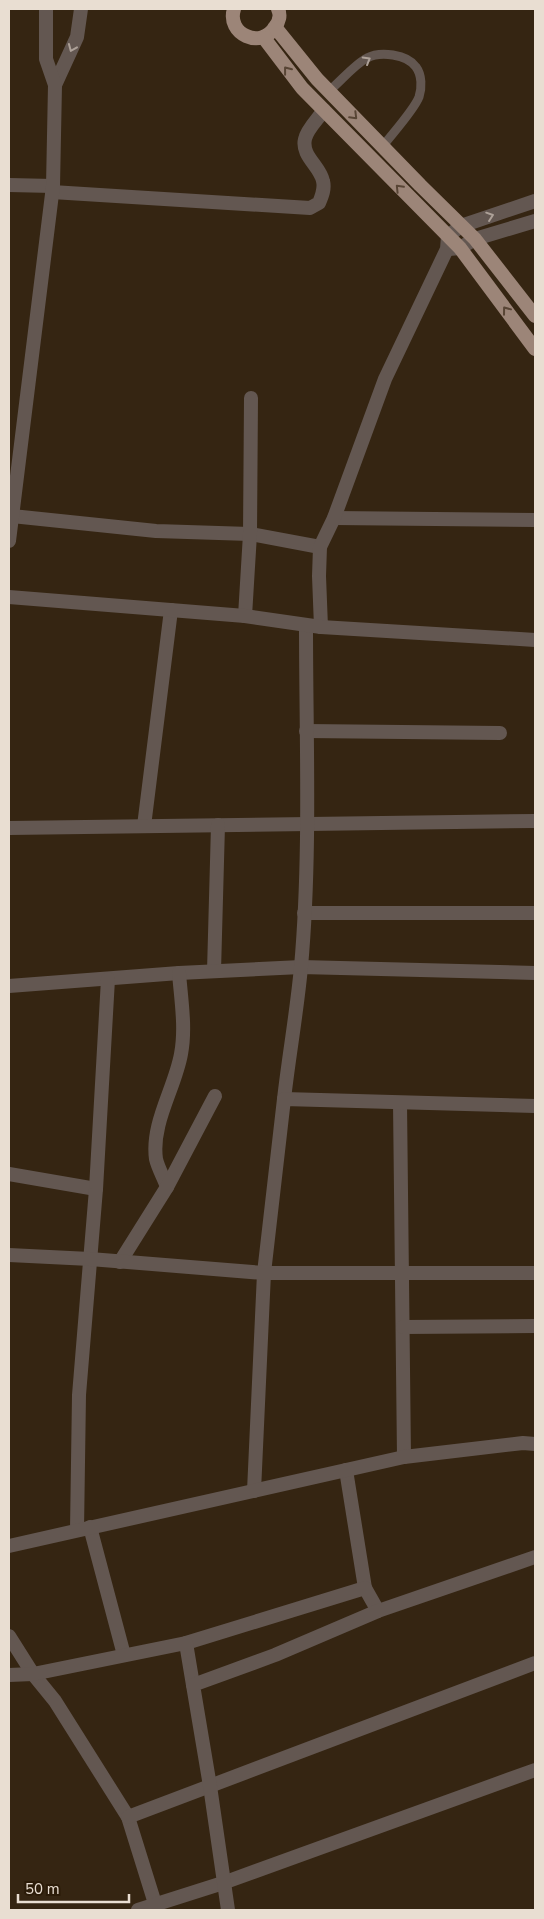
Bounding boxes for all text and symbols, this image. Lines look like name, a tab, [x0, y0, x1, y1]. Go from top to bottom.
one-way arrow	[68, 43, 79, 52]
one-way arrow	[361, 57, 370, 67]
one-way arrow	[285, 67, 293, 76]
one-way arrow	[348, 110, 357, 119]
one-way arrow	[396, 184, 405, 193]
one-way arrow	[486, 212, 494, 222]
one-way arrow	[503, 306, 512, 316]
scale bar	[18, 1872, 129, 1904]
text: 50 m	[25, 1879, 60, 1899]

